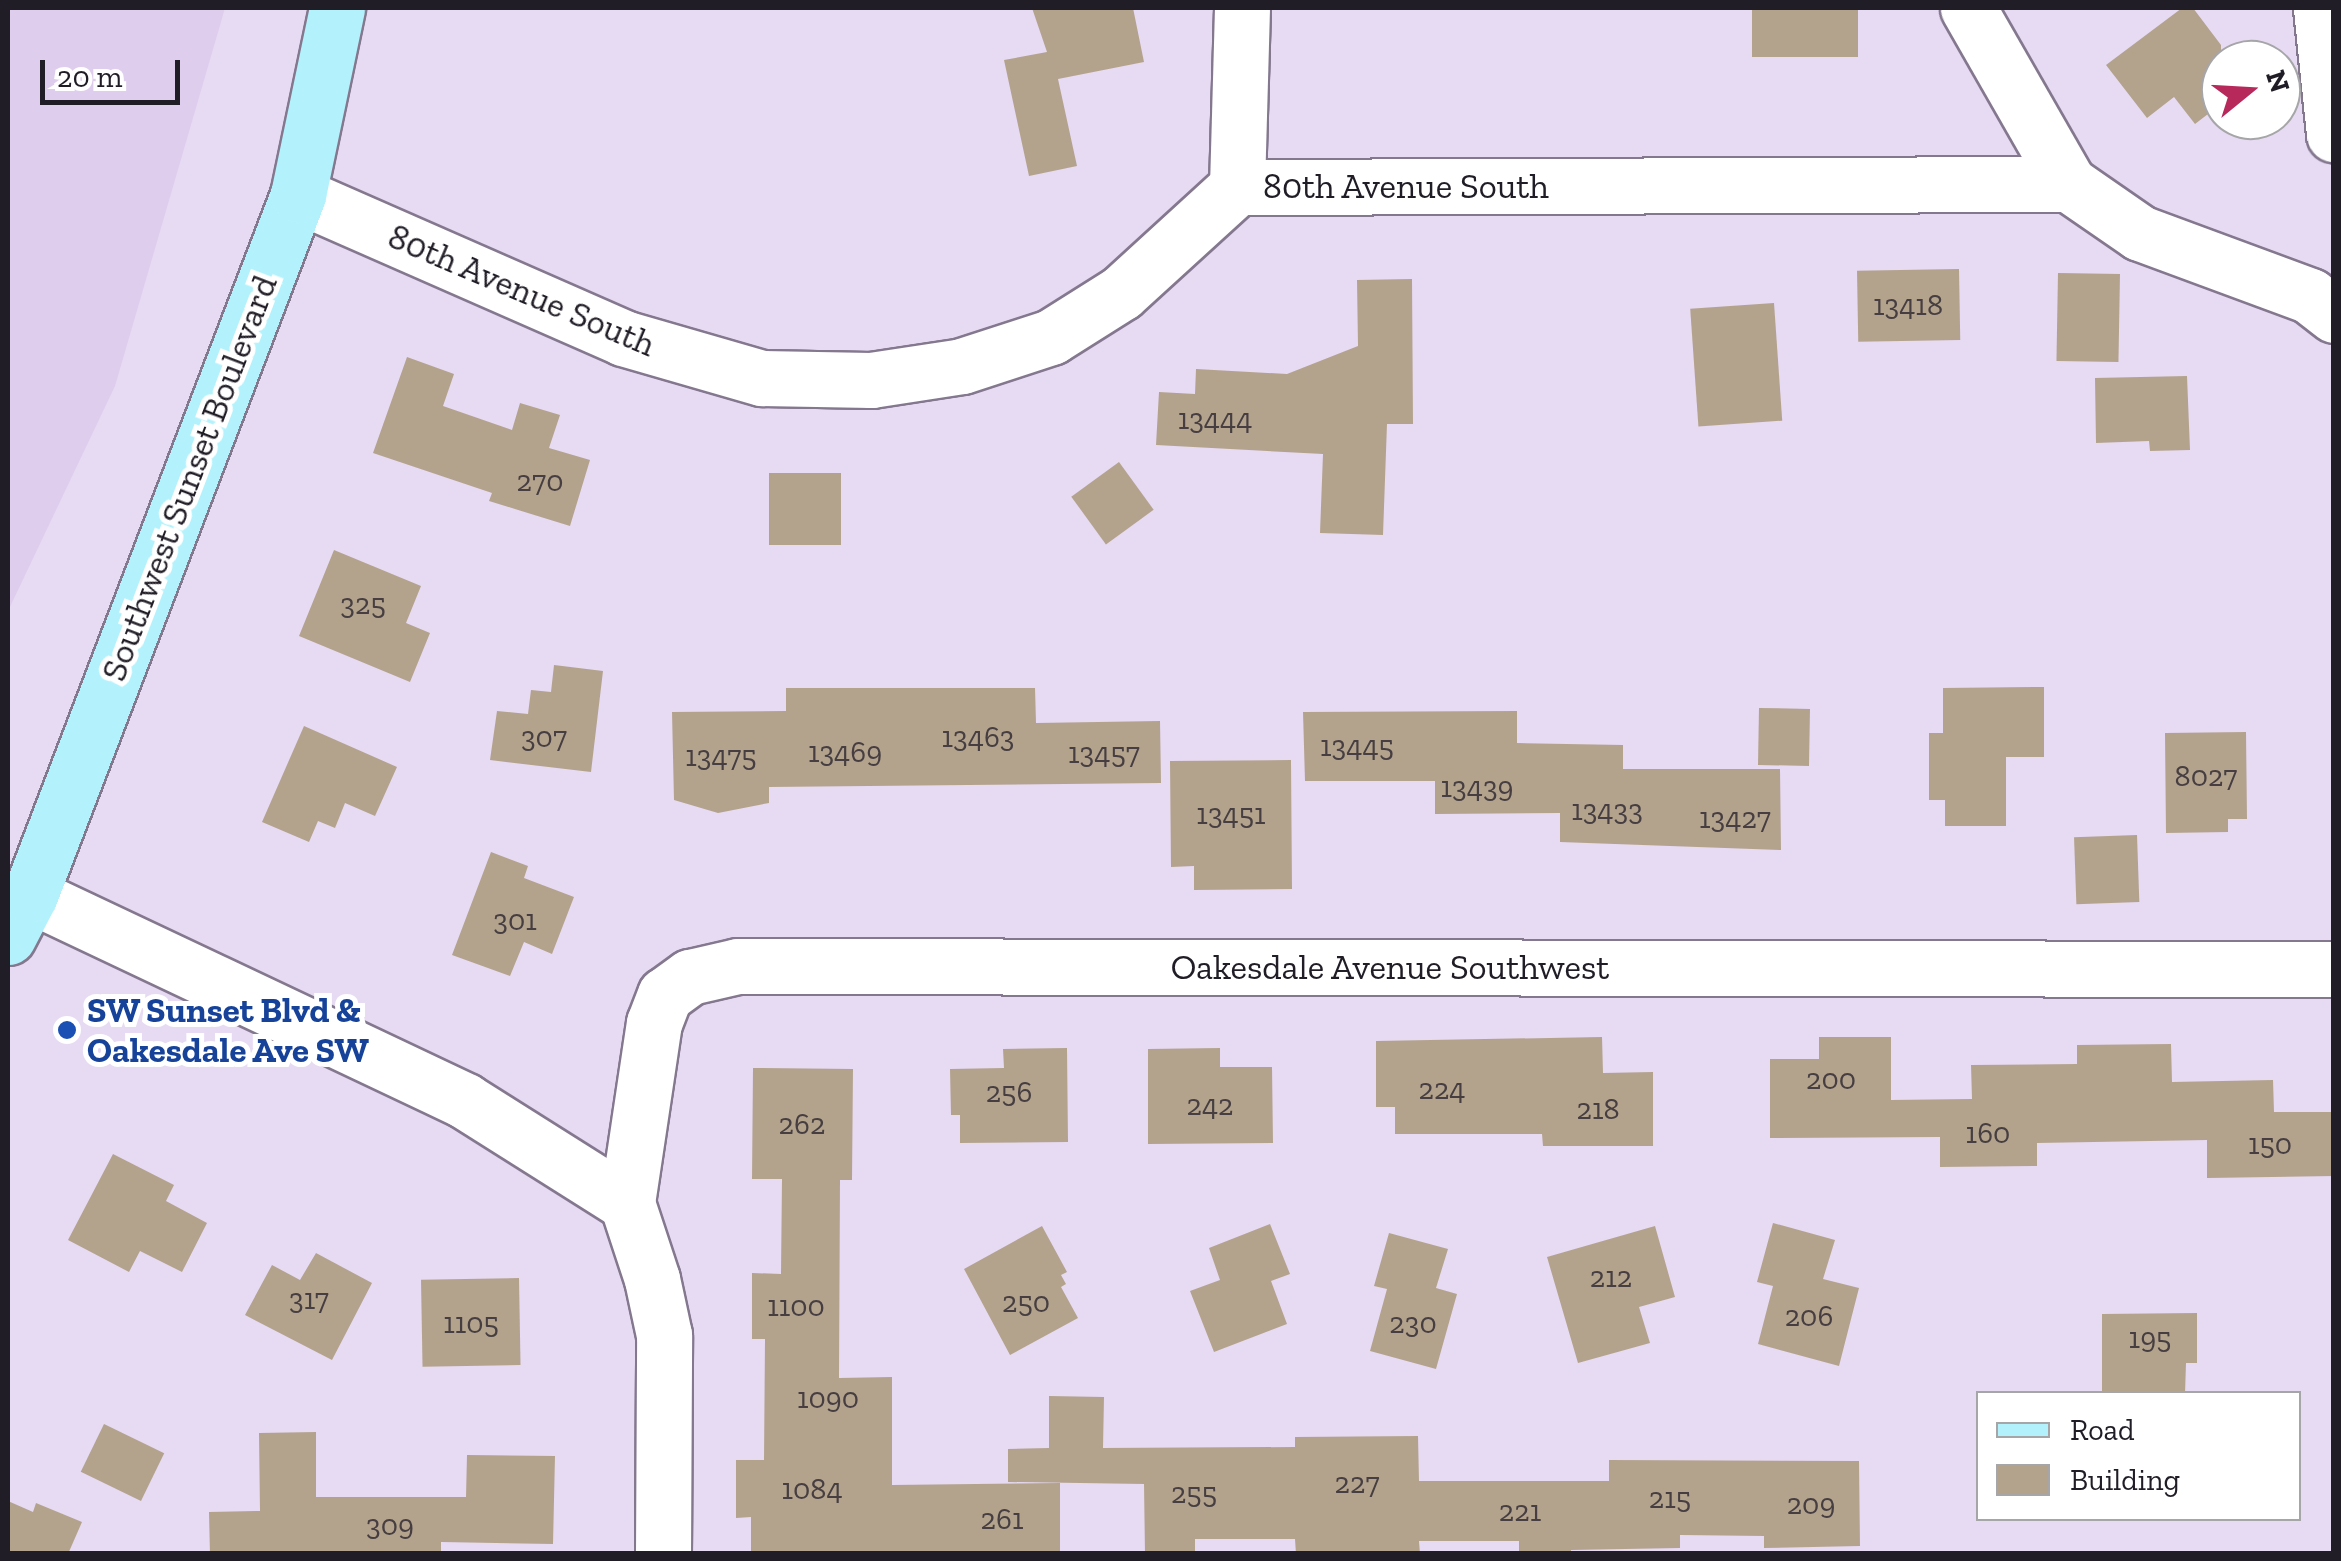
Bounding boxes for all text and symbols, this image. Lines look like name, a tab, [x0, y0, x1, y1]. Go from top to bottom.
scale bar	[45, 40, 185, 102]
north arrow	[2201, 40, 2301, 140]
text: 20 m	[57, 59, 122, 95]
text: N	[2259, 66, 2297, 96]
street label: 80th Avenue South	[1262, 165, 1550, 207]
street label: 80th Avenue South	[382, 215, 662, 365]
street label: Southwest Sunset Boulevard	[92, 269, 286, 687]
house number: 13418	[1873, 287, 1943, 323]
house number: 13444	[1178, 401, 1252, 437]
house number: 270	[517, 463, 563, 499]
house number: 325	[340, 586, 386, 622]
house number: 307	[521, 719, 567, 755]
house number: 13463	[942, 719, 1014, 755]
house number: 13445	[1320, 728, 1394, 764]
house number: 13469	[808, 734, 882, 770]
house number: 13457	[1068, 735, 1140, 771]
house number: 13475	[685, 738, 757, 774]
house number: 8027	[2175, 758, 2237, 794]
house number: 13439	[1441, 769, 1513, 805]
house number: 13433	[1571, 792, 1643, 828]
house number: 13451	[1196, 796, 1266, 832]
house number: 13427	[1699, 800, 1771, 836]
house number: 301	[493, 902, 537, 938]
street label: Oakesdale Avenue Southwest	[1170, 946, 1610, 988]
place label: SW Sunset Blvd & Oakesdale Ave SW	[87, 989, 370, 1071]
marker: SW Sunset Blvd & Oakesdale Ave SW	[56, 1019, 78, 1041]
house number: 200	[1806, 1061, 1856, 1097]
house number: 224	[1418, 1071, 1466, 1107]
house number: 256	[986, 1074, 1032, 1110]
house number: 242	[1186, 1087, 1234, 1123]
house number: 218	[1576, 1091, 1620, 1127]
house number: 262	[779, 1106, 825, 1142]
house number: 160	[1966, 1115, 2010, 1151]
house number: 150	[2248, 1126, 2292, 1162]
house number: 212	[1590, 1259, 1632, 1295]
house number: 317	[289, 1281, 329, 1317]
house number: 250	[1002, 1284, 1050, 1320]
house number: 1100	[767, 1288, 825, 1324]
house number: 206	[1785, 1298, 1833, 1334]
house number: 1105	[443, 1305, 499, 1341]
house number: 230	[1389, 1305, 1437, 1341]
house number: 195	[2129, 1320, 2171, 1356]
house number: 1090	[797, 1380, 859, 1416]
legend	[1976, 1391, 2301, 1521]
text: Road	[2070, 1412, 2135, 1448]
text: Building	[2070, 1462, 2180, 1498]
house number: 227	[1334, 1465, 1380, 1501]
house number: 1084	[781, 1471, 843, 1507]
house number: 255	[1171, 1475, 1217, 1511]
house number: 215	[1649, 1480, 1691, 1516]
house number: 209	[1787, 1486, 1835, 1522]
house number: 221	[1499, 1493, 1541, 1529]
house number: 261	[981, 1501, 1023, 1537]
house number: 309	[366, 1507, 414, 1543]

